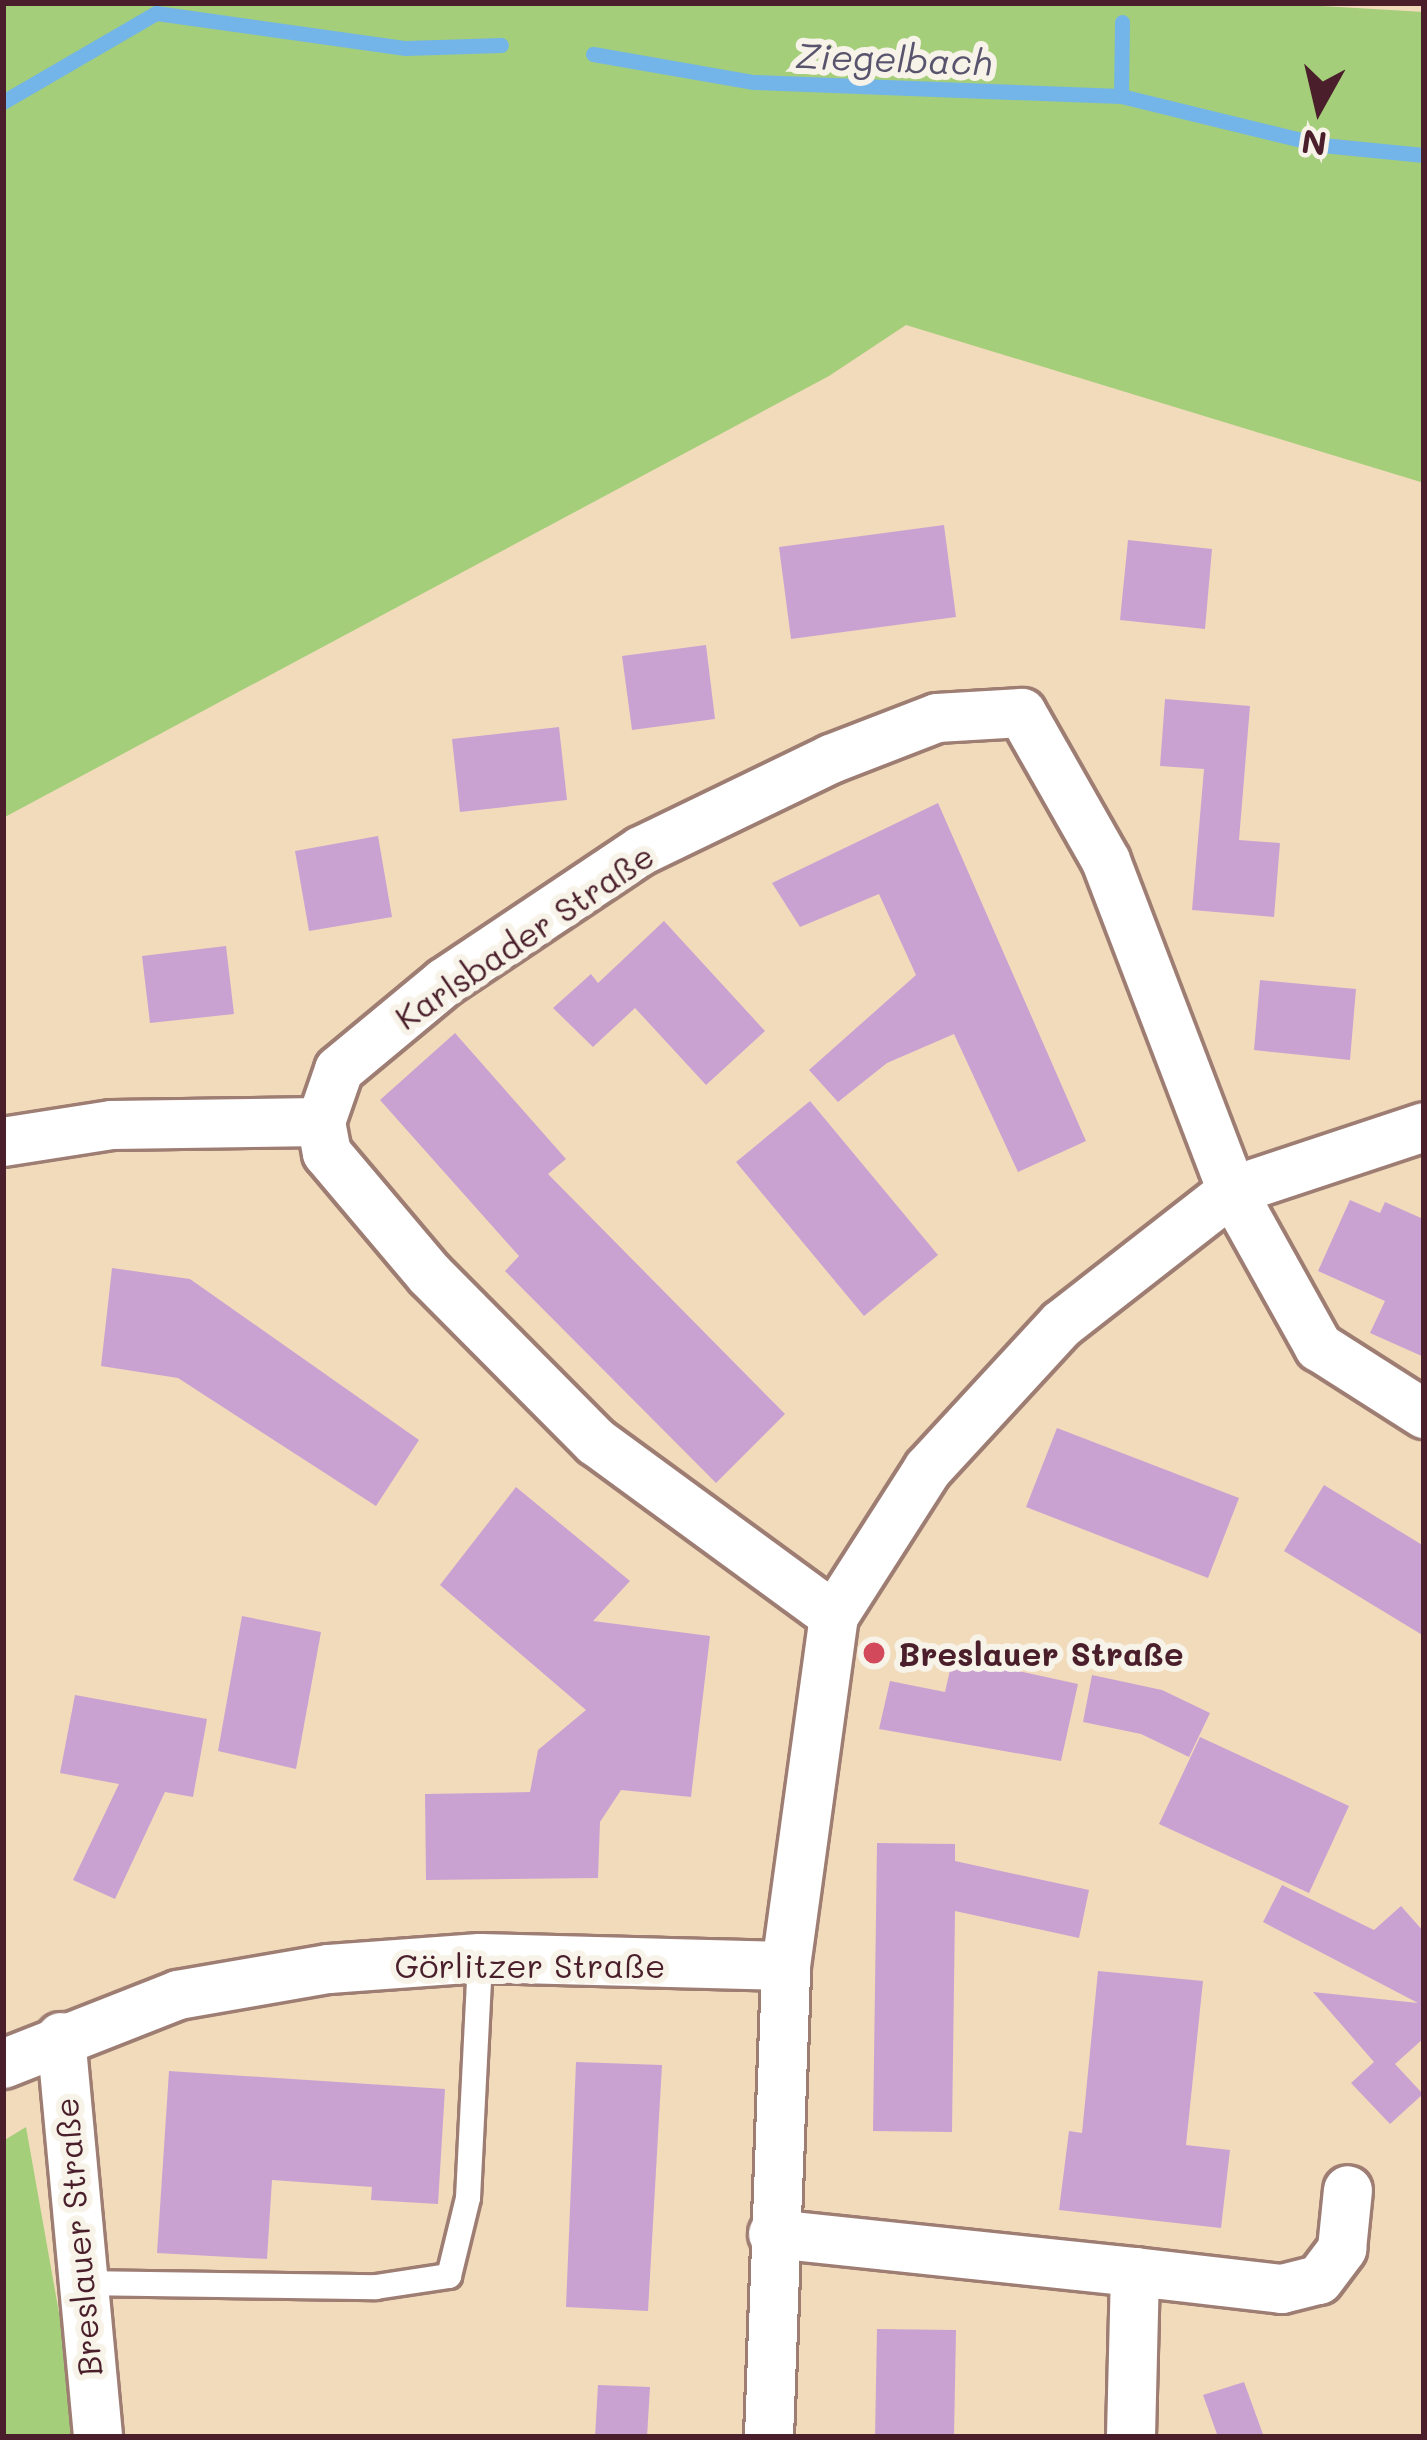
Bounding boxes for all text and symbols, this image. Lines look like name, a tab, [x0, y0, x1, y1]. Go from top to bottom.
water label: Ziegelbach	[795, 33, 993, 83]
north arrow	[1259, 48, 1379, 168]
text: N	[1299, 121, 1329, 167]
street label: Karlsbader Straße	[387, 835, 661, 1037]
place label: Breslauer Straße	[898, 1633, 1184, 1673]
marker: Breslauer Straße	[861, 1640, 887, 1666]
street label: Görlitzer Straße	[395, 1945, 665, 1985]
street label: Breslauer Straße	[45, 2096, 109, 2378]

